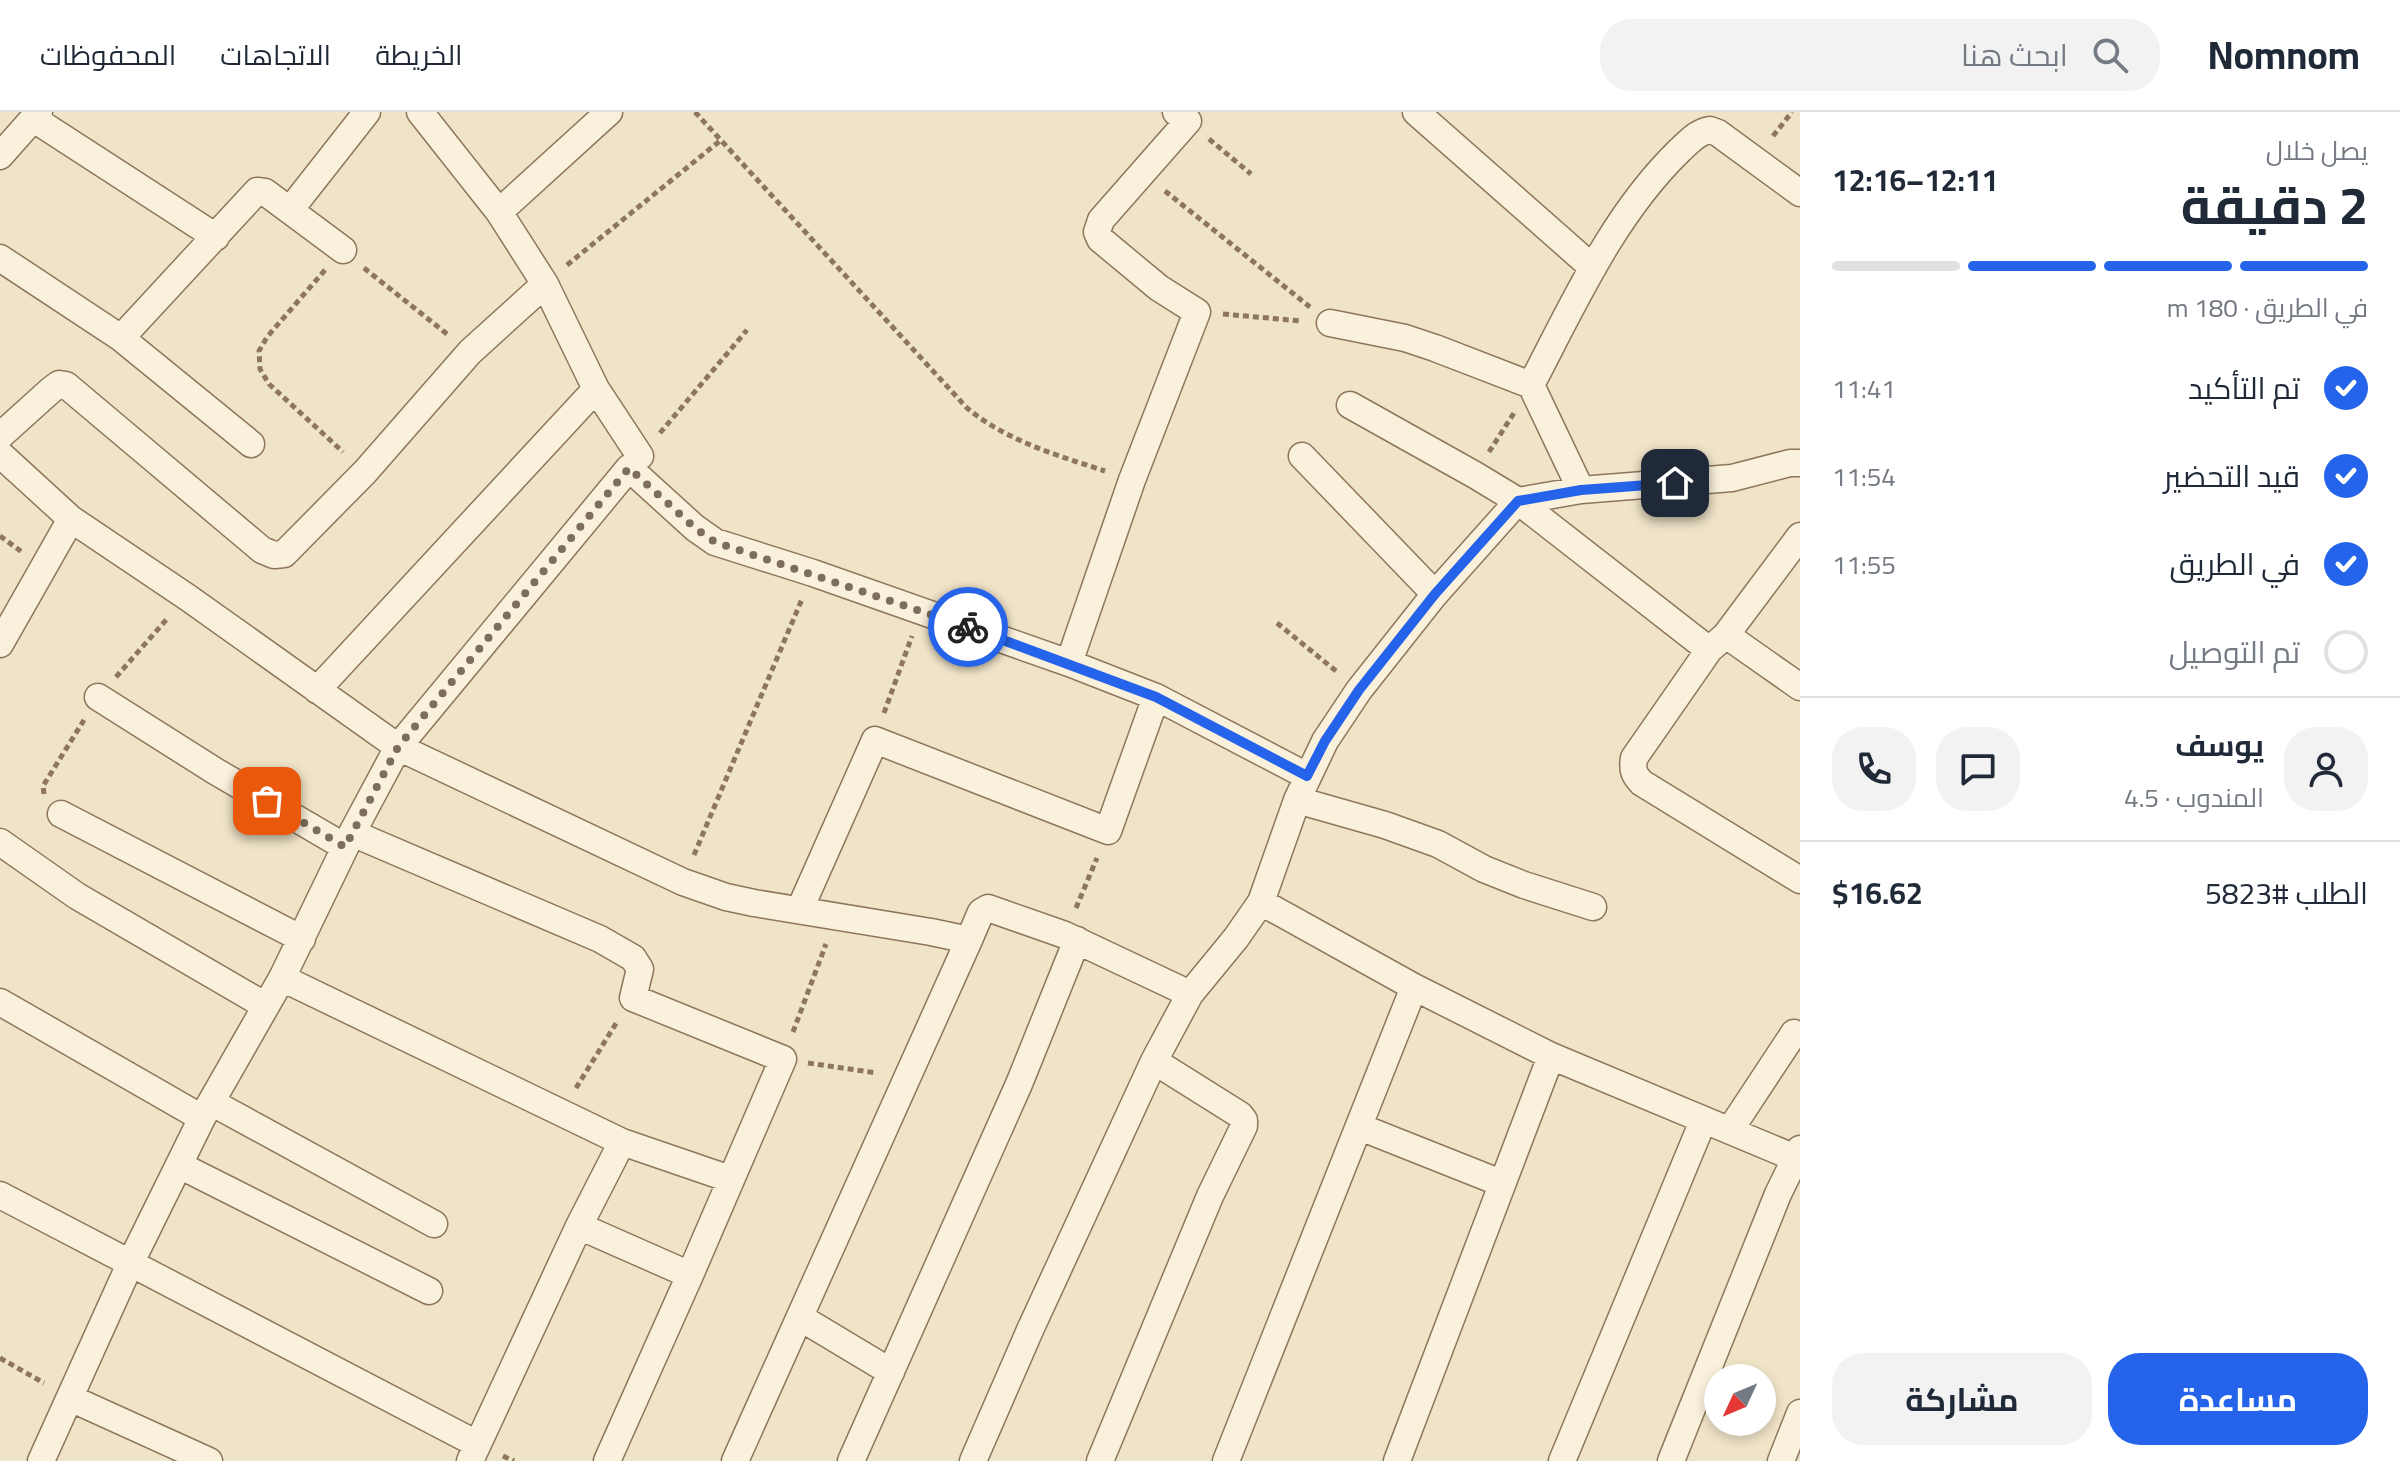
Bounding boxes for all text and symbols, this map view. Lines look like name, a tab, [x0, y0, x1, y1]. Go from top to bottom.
search box	[1600, 19, 2160, 91]
text: Nomnom	[2208, 19, 2360, 91]
text: ابحث هنا	[1961, 27, 2068, 83]
text: المحفوظات	[40, 29, 176, 81]
text: الاتجاهات	[220, 29, 331, 81]
text: الخريطة	[375, 29, 463, 81]
icon: search	[2088, 33, 2132, 77]
text: يصل خلال	[2266, 126, 2368, 175]
text: 12:11–12:16	[1832, 152, 1998, 208]
text: 2 دقيقة	[2181, 156, 2368, 254]
text: في الطريق · 180 m	[2167, 283, 2368, 332]
text: تم التأكيد	[2188, 360, 2300, 416]
text: 11:41	[1832, 364, 1896, 413]
icon: check	[2324, 366, 2368, 410]
text: قيد التحضير	[2164, 448, 2300, 504]
pin	[1641, 449, 1709, 517]
text: 11:54	[1832, 452, 1896, 501]
icon: check	[2324, 454, 2368, 498]
icon: home	[1653, 461, 1697, 505]
text: في الطريق	[2170, 536, 2300, 592]
text: 11:55	[1832, 540, 1896, 589]
icon: check	[2324, 542, 2368, 586]
courier	[928, 587, 1008, 667]
icon: bike	[946, 605, 990, 649]
text: تم التوصيل	[2169, 624, 2300, 680]
text: يوسف	[2175, 717, 2264, 773]
button: phone	[1832, 727, 1916, 811]
button: chat	[1936, 727, 2020, 811]
button: person	[2284, 727, 2368, 811]
pin	[233, 767, 301, 835]
text: المندوب · 4.5	[2124, 773, 2264, 822]
icon: bag	[245, 779, 289, 823]
text: $16.62	[1832, 865, 1923, 921]
text: الطلب #5823	[2205, 865, 2368, 921]
button: مشاركة	[1832, 1353, 2092, 1445]
button: مساعدة	[2108, 1353, 2368, 1445]
north arrow	[1704, 1364, 1776, 1436]
map controls	[1704, 1364, 1776, 1436]

